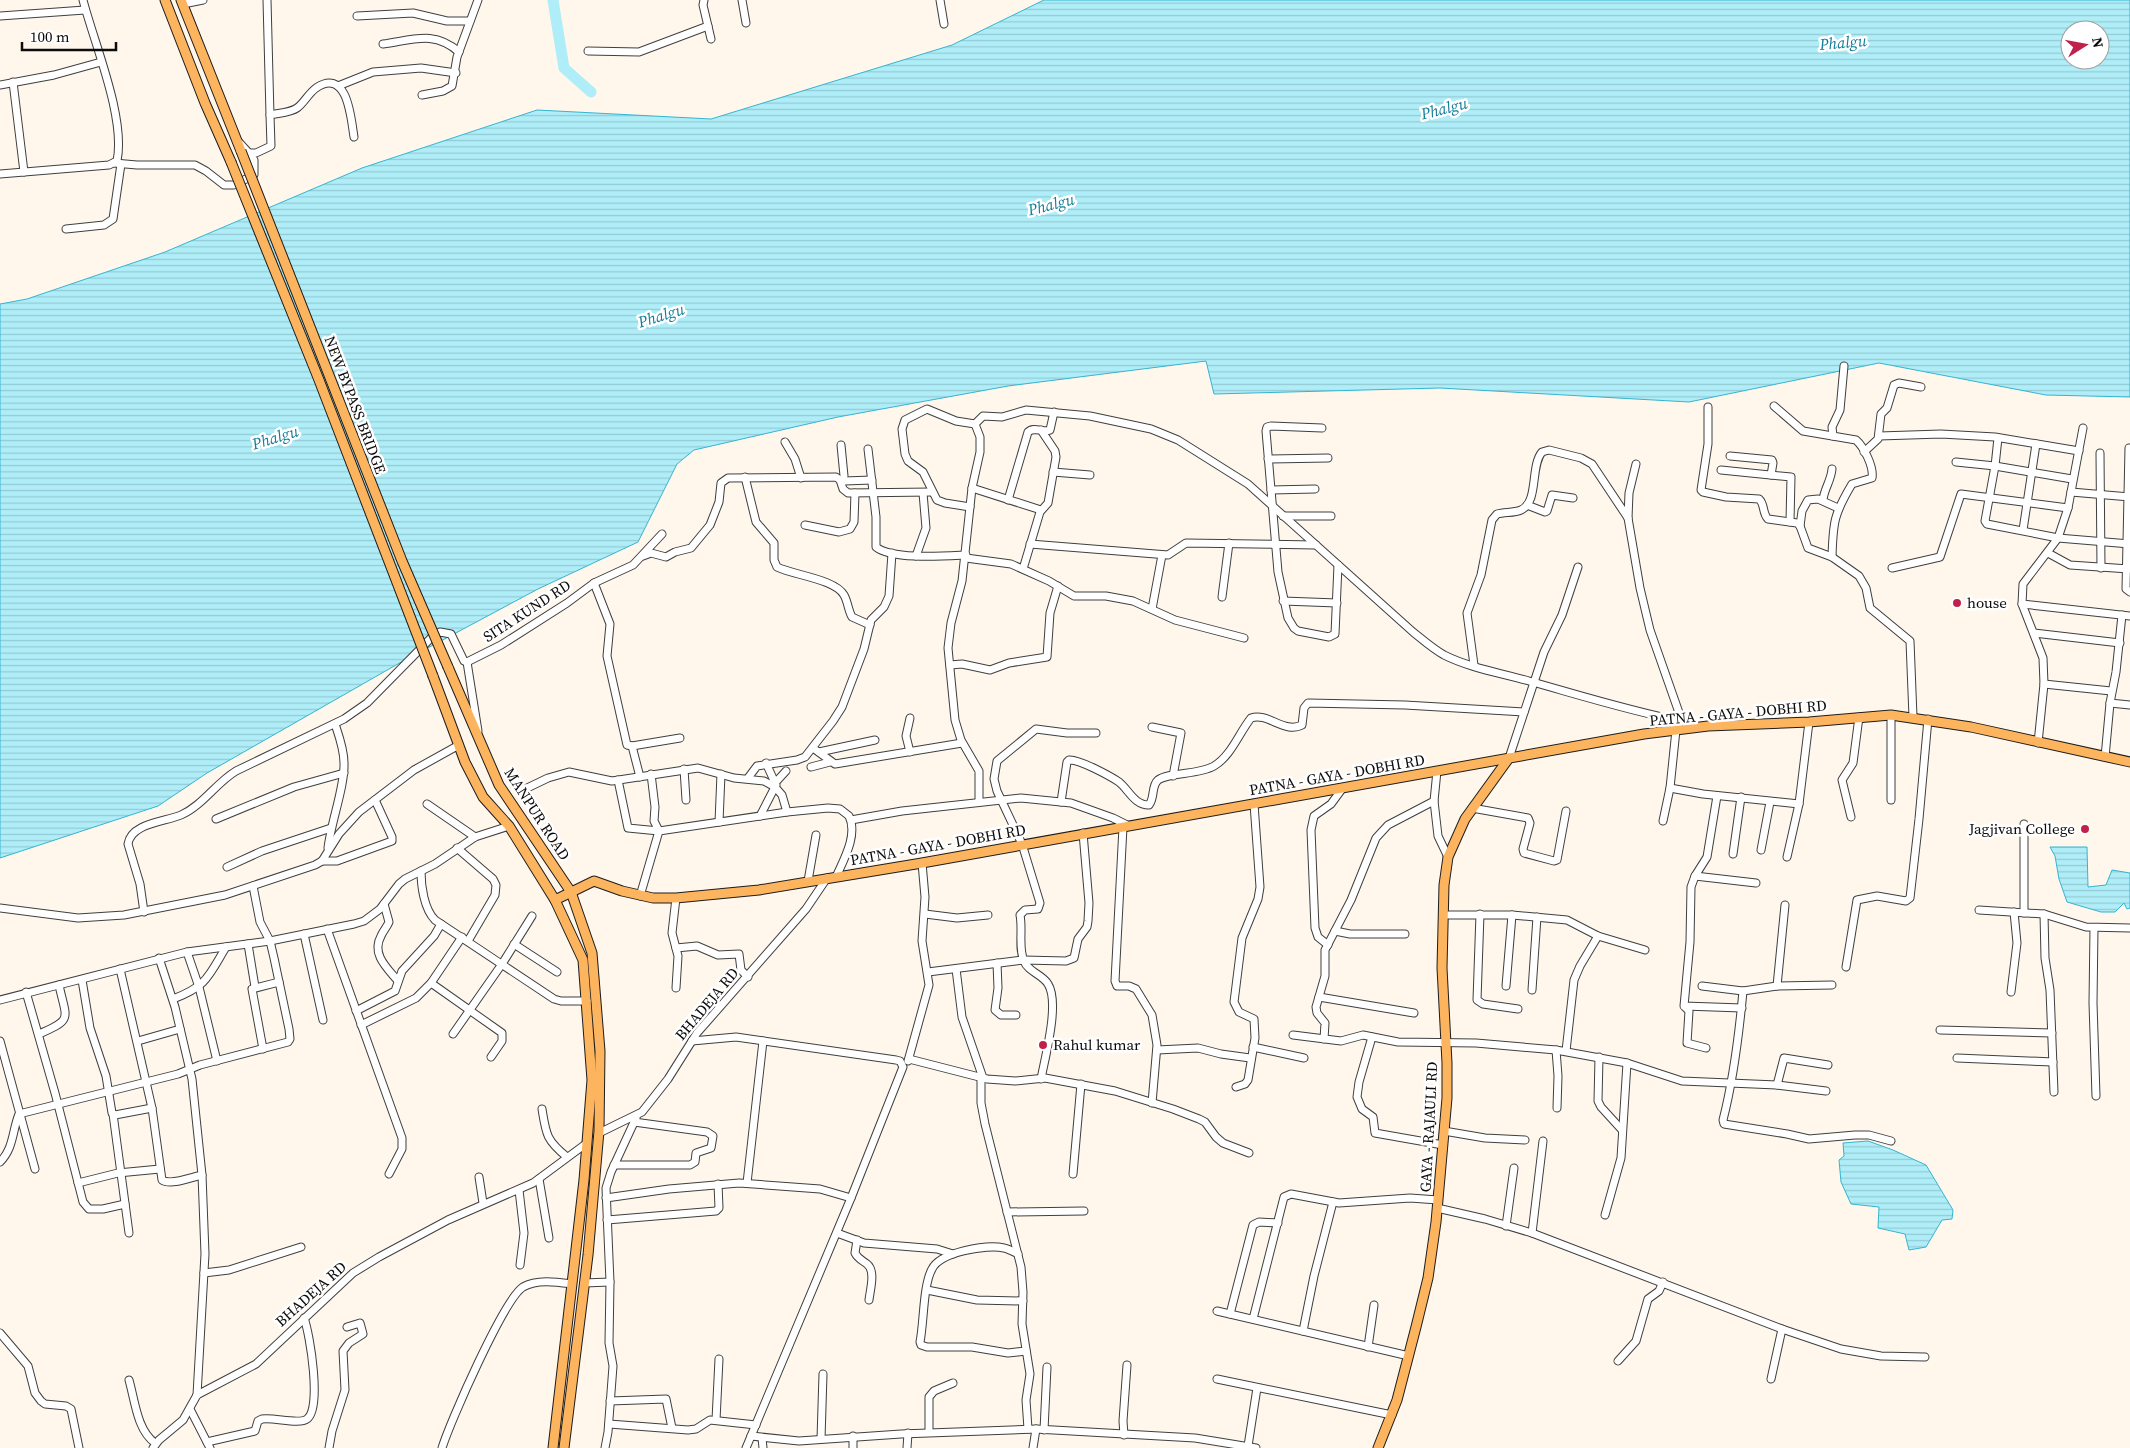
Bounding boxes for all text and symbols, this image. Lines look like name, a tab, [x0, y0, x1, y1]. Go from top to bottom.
scale bar	[22, 20, 116, 52]
north arrow	[2060, 20, 2110, 70]
text: 100 m	[30, 26, 70, 47]
water label: Phalgu	[1817, 29, 1868, 55]
text: N	[2087, 36, 2109, 49]
water label: Phalgu	[1417, 91, 1471, 125]
water label: Phalgu	[1024, 187, 1078, 221]
water label: Phalgu	[634, 297, 688, 333]
street label: NEW BYPASS BRIDGE	[319, 333, 391, 477]
water label: Phalgu	[248, 419, 302, 455]
street label: SITA KUND RD	[479, 574, 575, 647]
place label: house	[1967, 592, 2007, 613]
marker: house	[1951, 597, 1963, 609]
street label: PATNA - GAYA - DOBHI RD	[1648, 694, 1827, 731]
street label: PATNA - GAYA - DOBHI RD	[1247, 749, 1426, 800]
street label: MANPUR ROAD	[500, 763, 575, 864]
place label: Jagjivan College	[1968, 818, 2075, 839]
street label: PATNA - GAYA - DOBHI RD	[848, 819, 1027, 870]
marker: Jagjivan College	[2079, 823, 2091, 835]
street label: BHADEJA RD	[670, 963, 743, 1044]
place label: Rahul kumar	[1053, 1034, 1141, 1055]
marker: Rahul kumar	[1037, 1039, 1049, 1051]
street label: GAYA - RAJAULI RD	[1415, 1061, 1442, 1193]
street label: BHADEJA RD	[271, 1256, 351, 1331]

